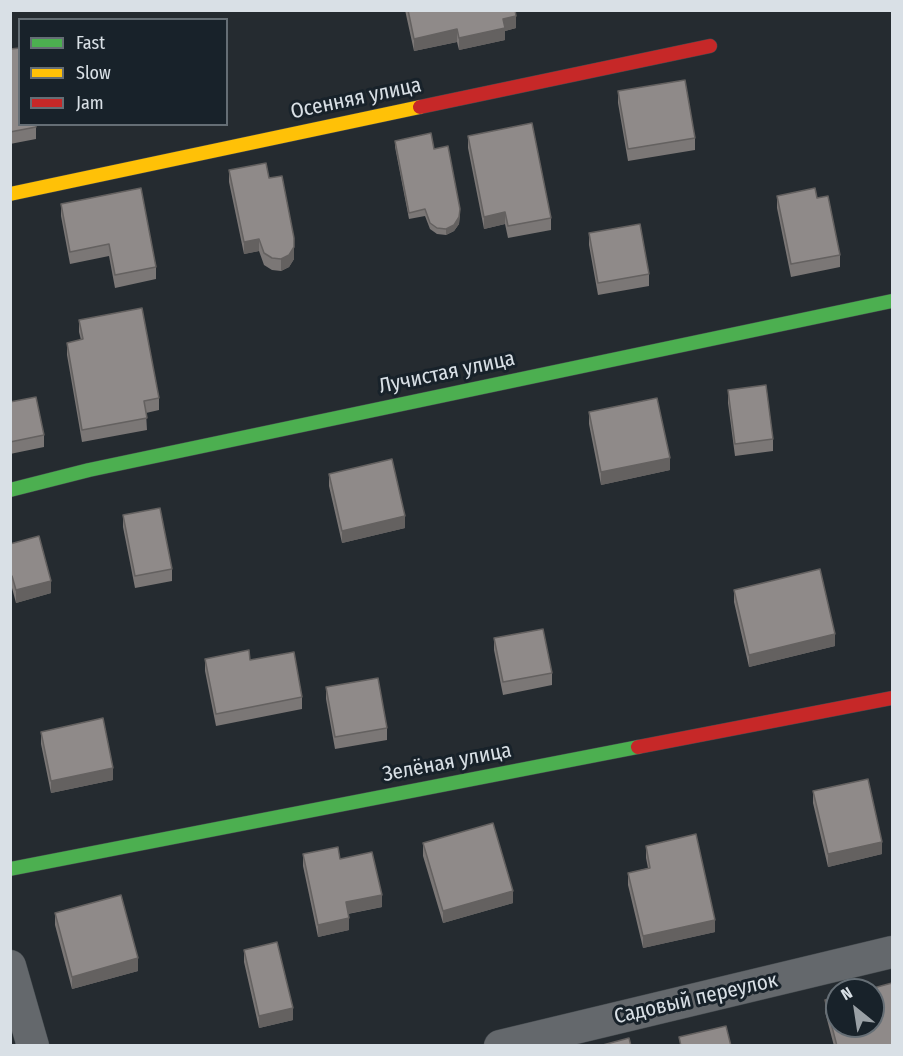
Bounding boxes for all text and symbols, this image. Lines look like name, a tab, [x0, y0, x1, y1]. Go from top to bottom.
legend	[18, 18, 228, 126]
text: Fast	[76, 32, 105, 54]
text: Slow	[76, 62, 111, 84]
street label: Осенняя улица	[288, 73, 424, 125]
text: Jam	[76, 92, 104, 114]
street label: Лучистая улица	[377, 346, 517, 400]
street label: Зелёная улица	[380, 738, 514, 788]
street label: Садовый переулок	[612, 968, 780, 1030]
north arrow	[825, 978, 885, 1038]
text: N	[838, 983, 856, 1004]

